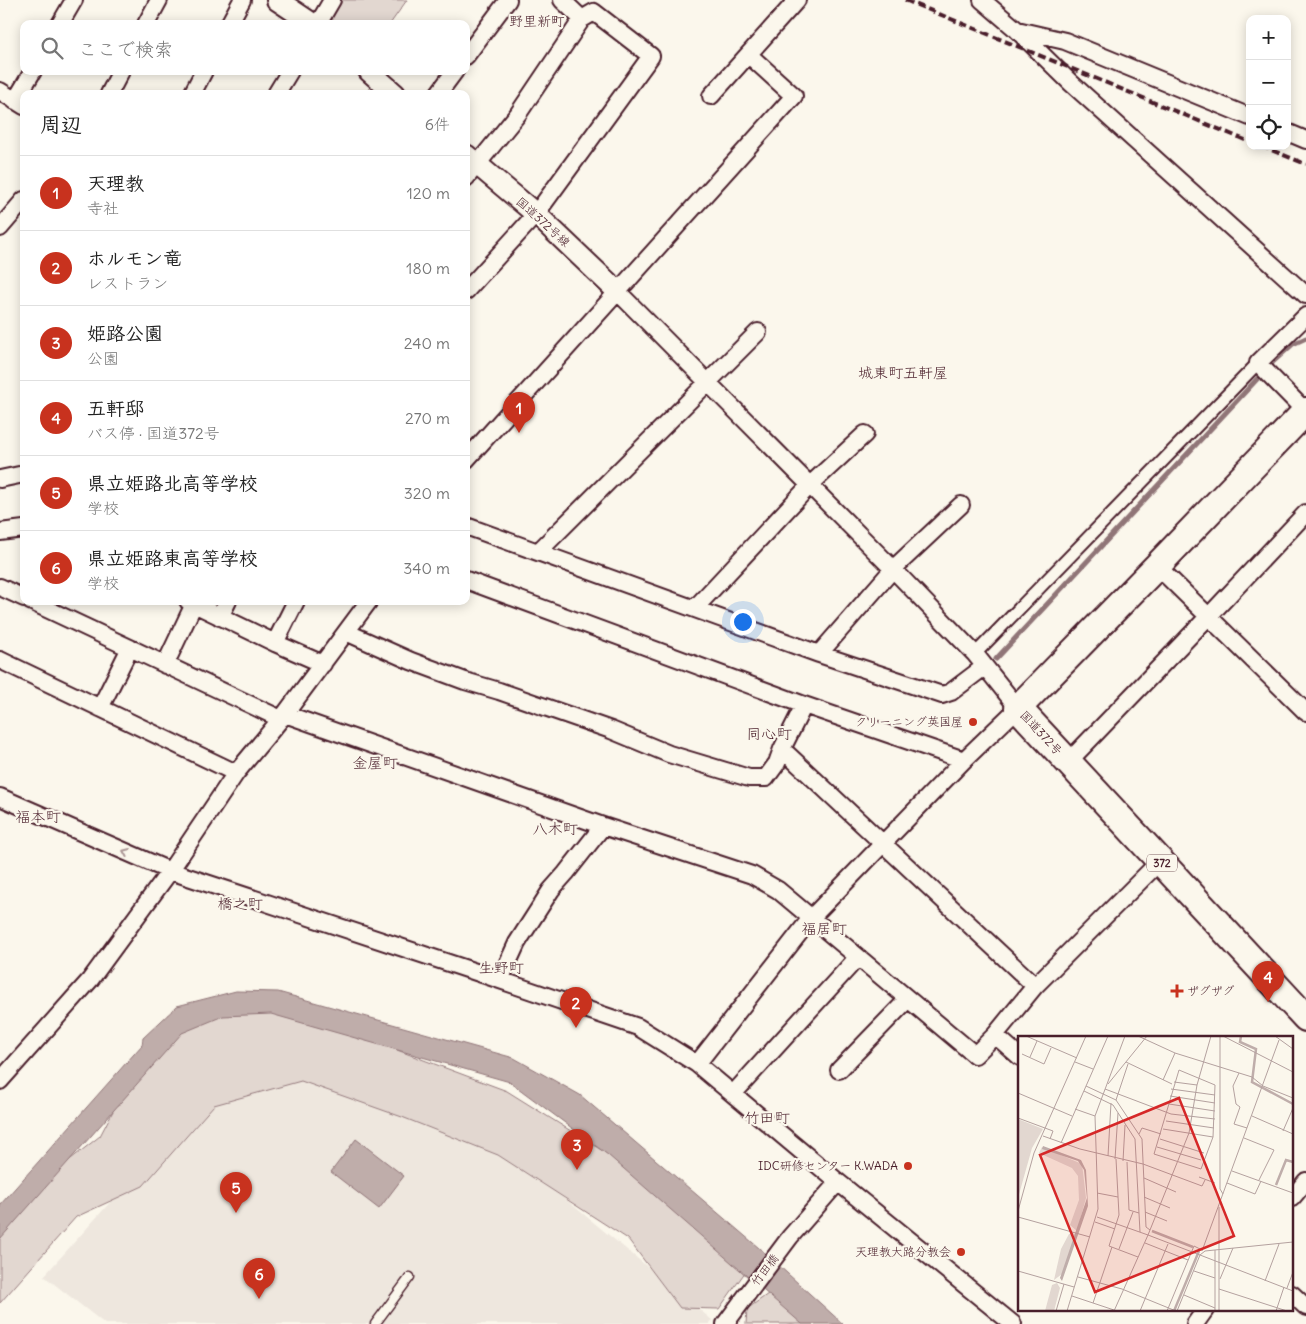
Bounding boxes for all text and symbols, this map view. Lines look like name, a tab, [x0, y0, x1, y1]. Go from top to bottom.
district label: 野里新町	[509, 12, 565, 30]
map controls	[1246, 15, 1291, 150]
button: +	[1246, 15, 1291, 60]
search box	[20, 20, 470, 75]
icon: search	[38, 34, 66, 62]
text: ここで検索	[78, 37, 173, 61]
button: −	[1246, 60, 1291, 105]
button: locate	[1246, 105, 1291, 150]
text: 周辺	[40, 111, 82, 138]
text: 6件	[425, 114, 450, 134]
text: 天理教	[87, 171, 144, 195]
text: 1	[53, 183, 59, 203]
text: 120 m	[407, 183, 450, 203]
street label: 国道372号線	[513, 194, 573, 250]
text: 寺社	[87, 198, 119, 218]
text: ホルモン竜	[87, 246, 182, 270]
text: 2	[52, 258, 60, 278]
text: 180 m	[406, 258, 450, 278]
text: レストラン	[87, 273, 168, 293]
text: 姫路公園	[87, 321, 163, 345]
text: 3	[51, 333, 61, 353]
text: 240 m	[404, 333, 450, 353]
text: 公園	[87, 348, 119, 368]
district label: 城東町五軒屋	[858, 363, 948, 382]
pin: 1	[503, 392, 535, 433]
text: 五軒邸	[87, 396, 144, 420]
text: 4	[51, 408, 61, 428]
text: 270 m	[405, 408, 450, 428]
text: バス停 · 国道372号	[87, 423, 220, 443]
text: 県立姫路北高等学校	[87, 471, 258, 495]
text: 5	[51, 483, 61, 503]
text: 320 m	[404, 483, 450, 503]
text: 学校	[87, 498, 119, 518]
text: 県立姫路東高等学校	[87, 546, 258, 570]
text: 6	[51, 558, 61, 578]
text: 340 m	[403, 558, 450, 578]
text: 学校	[87, 573, 119, 593]
your location	[730, 609, 756, 635]
street label: 国道372号	[1017, 707, 1066, 758]
place label: クリーニング英国屋	[855, 714, 963, 729]
marker: クリーニング英国屋	[967, 716, 979, 728]
district label: 同心町	[746, 724, 792, 743]
district label: 金屋町	[352, 753, 398, 772]
district label: 福本町	[15, 807, 61, 826]
district label: 八木町	[532, 819, 578, 838]
one-way arrow	[122, 848, 131, 859]
road number: 372	[1147, 854, 1177, 871]
district label: 橋之町	[217, 894, 263, 913]
district label: 福居町	[801, 919, 847, 938]
district label: 生野町	[478, 958, 524, 977]
pin: 4	[1252, 961, 1284, 1002]
place label: ザグザグ	[1187, 983, 1235, 998]
marker: ザグザグ	[1171, 985, 1183, 997]
pin: 2	[560, 987, 592, 1028]
inset map	[1018, 1036, 1294, 1312]
district label: 竹田町	[744, 1108, 790, 1127]
pin: 3	[561, 1129, 593, 1170]
place label: IDC研修センター K.WADA	[758, 1158, 898, 1173]
marker: IDC研修センター K.WADA	[902, 1160, 914, 1172]
pin: 5	[220, 1172, 252, 1213]
place label: 天理教大路分教会	[855, 1244, 951, 1259]
marker: 天理教大路分教会	[955, 1246, 967, 1258]
street label: 竹田橋	[748, 1251, 782, 1288]
pin: 6	[243, 1258, 275, 1299]

